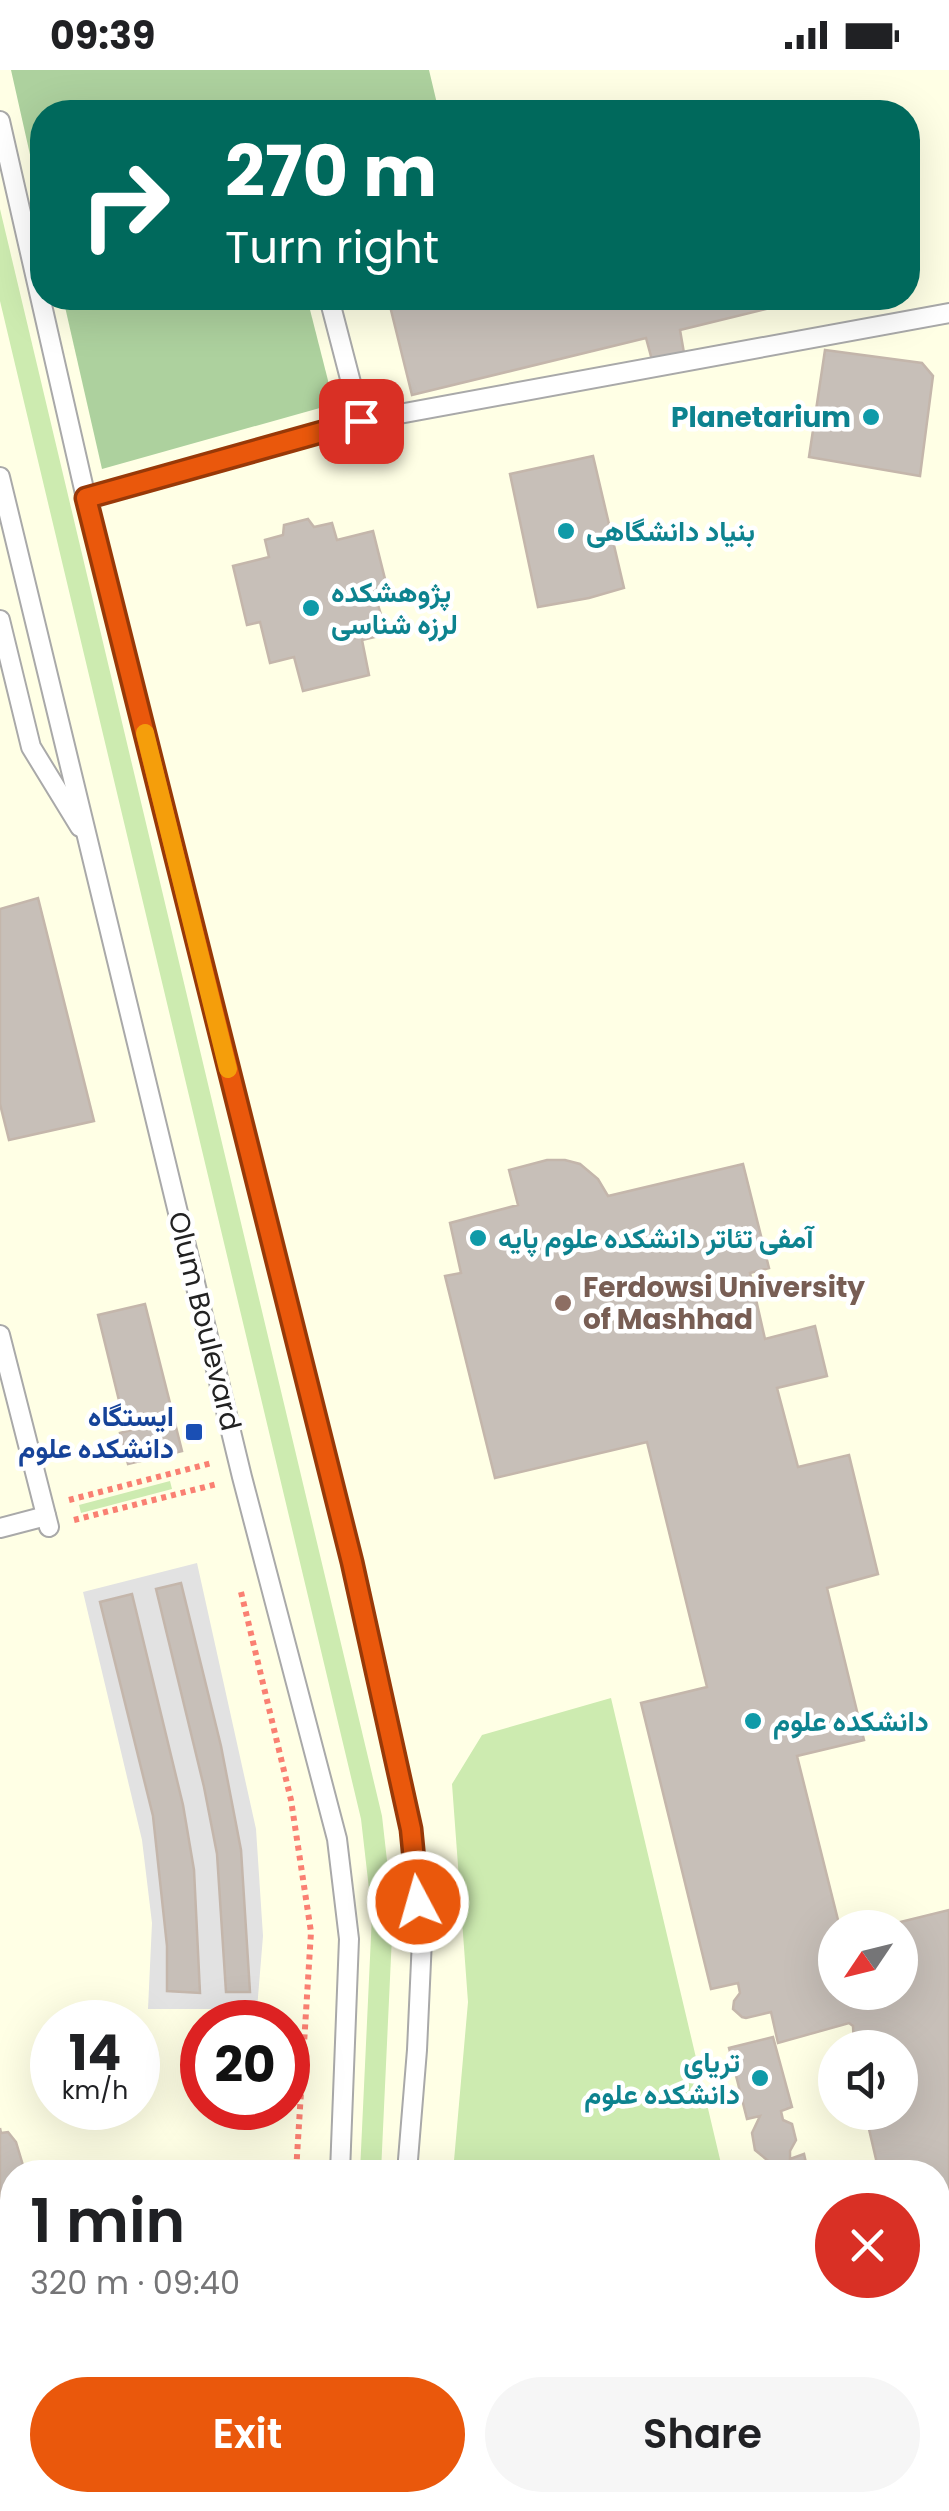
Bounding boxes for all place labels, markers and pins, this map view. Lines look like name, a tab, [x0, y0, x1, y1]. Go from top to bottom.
pin	[319, 379, 404, 464]
place label: Planetarium	[671, 398, 851, 437]
marker: Planetarium	[860, 406, 882, 428]
place label: بنیاد دانشگاهی	[586, 512, 755, 551]
marker: بنیاد دانشگاهی	[555, 520, 577, 542]
place label: پژوهشکده لرزه شناسی	[331, 573, 458, 644]
marker: پژوهشکده لرزه شناسی	[300, 597, 322, 619]
place label: آمفی تئاتر دانشکده علوم پایه	[498, 1219, 815, 1258]
marker: آمفی تئاتر دانشکده علوم پایه	[467, 1227, 489, 1249]
place label: Ferdowsi University of Mashhad	[583, 1268, 865, 1339]
marker: Ferdowsi University of Mashhad	[552, 1292, 574, 1314]
place label: ایستگاه دانشکده علوم	[18, 1397, 174, 1468]
marker: ایستگاه دانشکده علوم	[183, 1421, 205, 1443]
place label: دانشکده علوم	[773, 1702, 929, 1741]
marker: دانشکده علوم	[742, 1710, 764, 1732]
place label: تریای دانشکده علوم	[584, 2043, 740, 2114]
marker: تریای دانشکده علوم	[749, 2067, 771, 2089]

